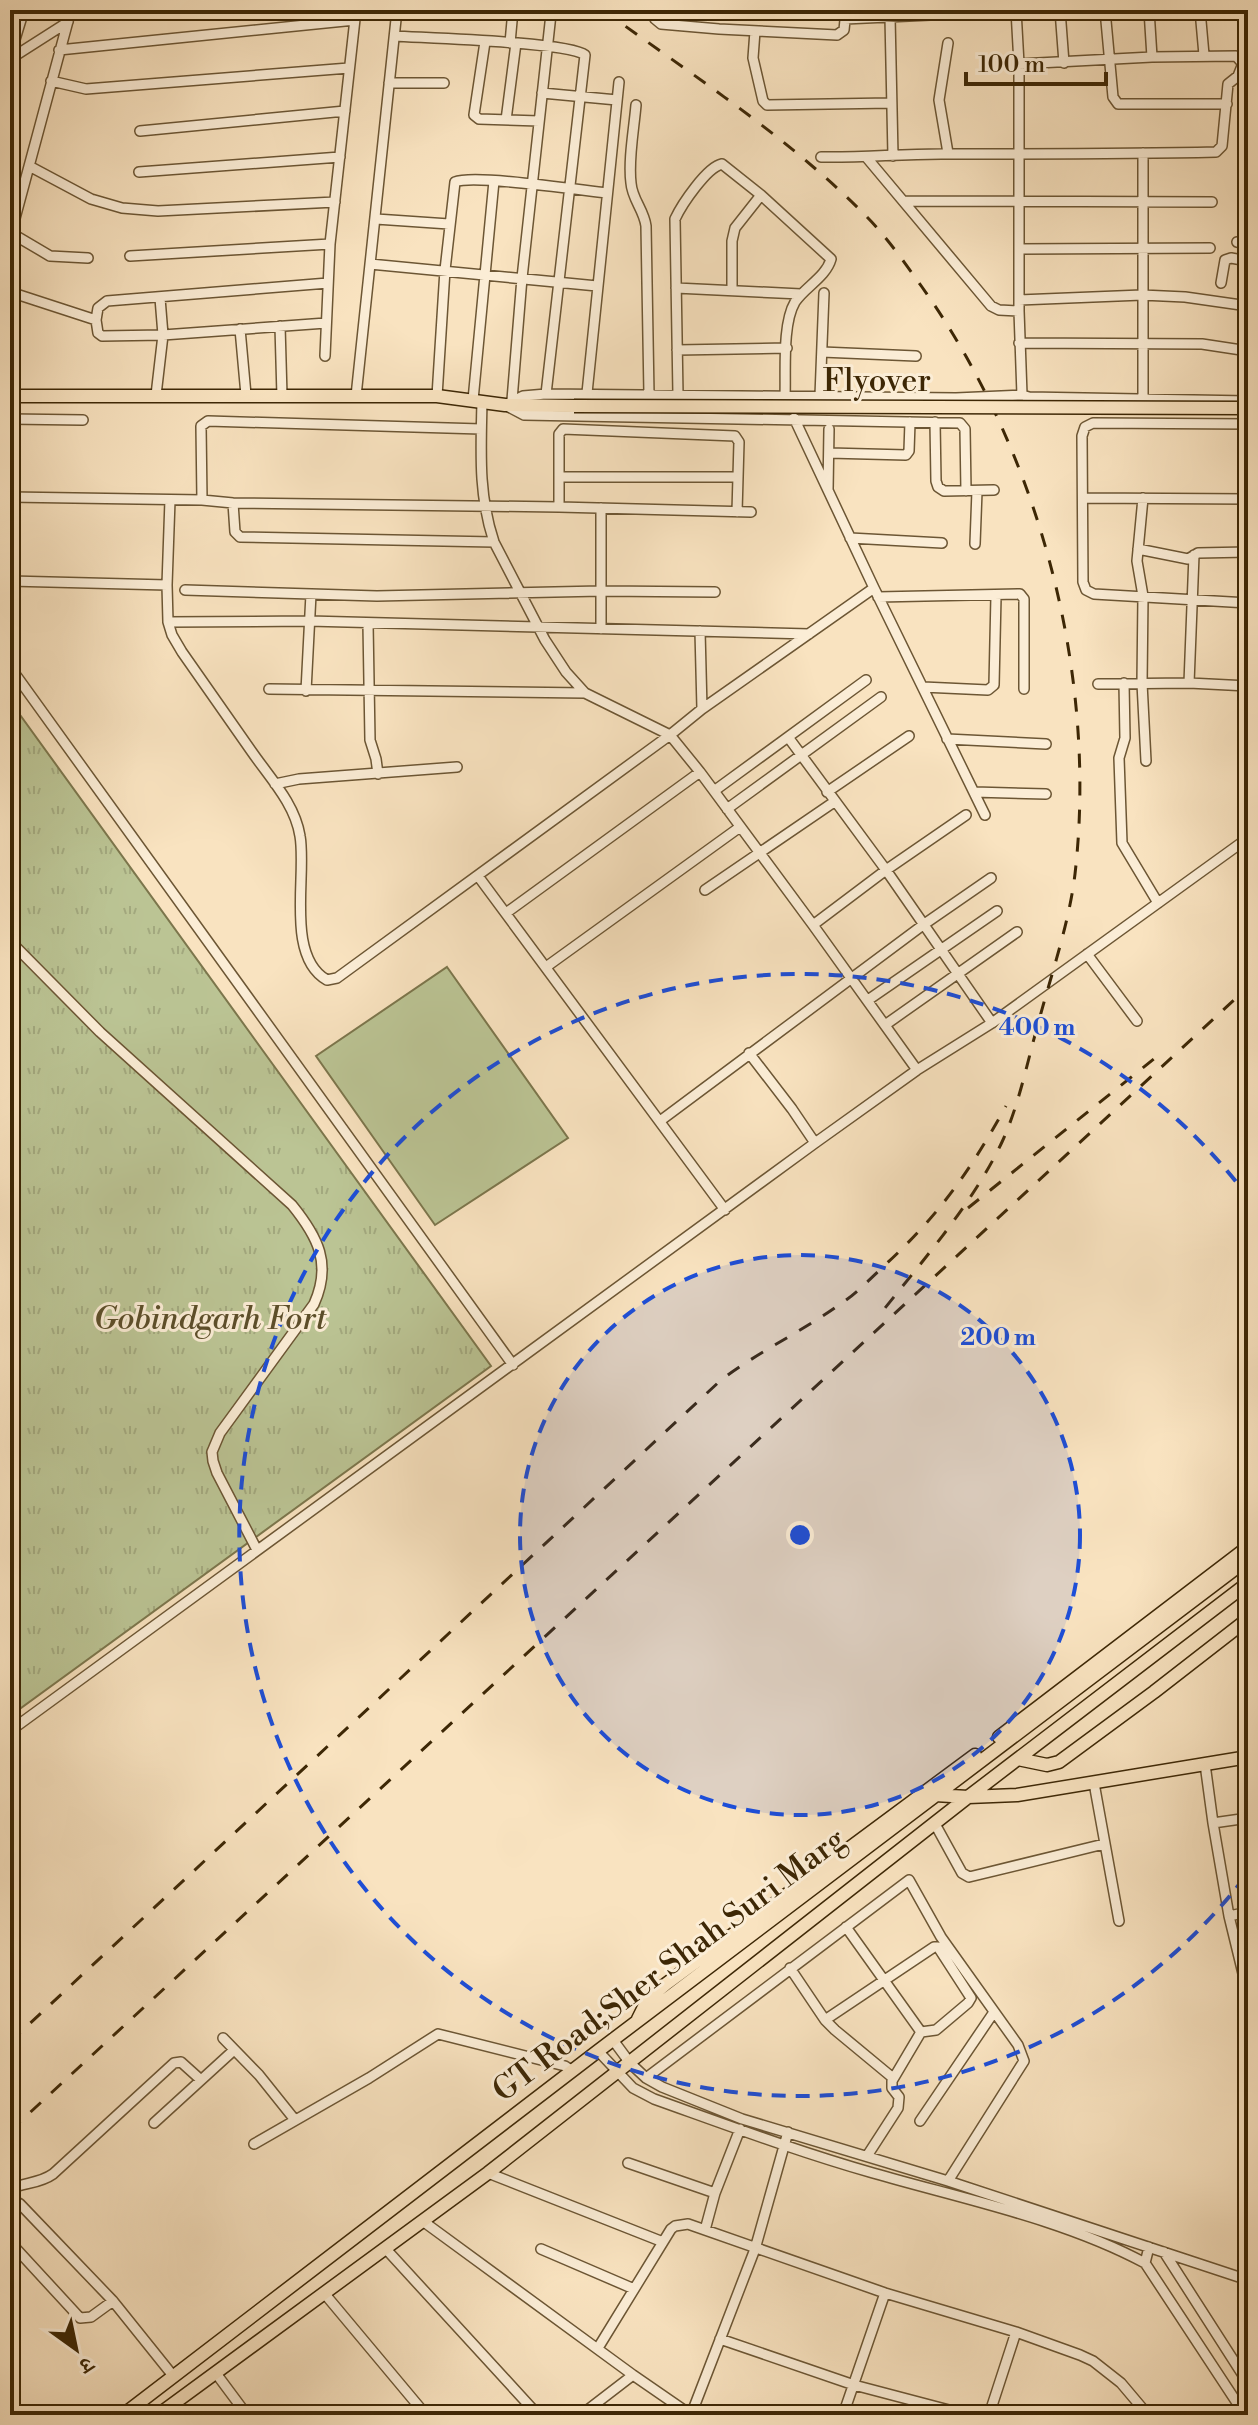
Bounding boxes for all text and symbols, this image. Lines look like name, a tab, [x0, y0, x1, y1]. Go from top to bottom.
scale bar	[966, 36, 1106, 86]
text: 100 m	[978, 50, 1045, 80]
street label: Flyover	[823, 361, 931, 401]
text: 400 m	[999, 1013, 1075, 1043]
park label: Gobindgarh Fort	[94, 1299, 327, 1339]
text: 200 m	[960, 1323, 1036, 1353]
centre of rings	[786, 1521, 814, 1549]
street label: GT Road;Sher Shah Suri Marg	[485, 1819, 854, 2111]
north arrow	[36, 2309, 116, 2389]
text: उ	[73, 2349, 100, 2380]

